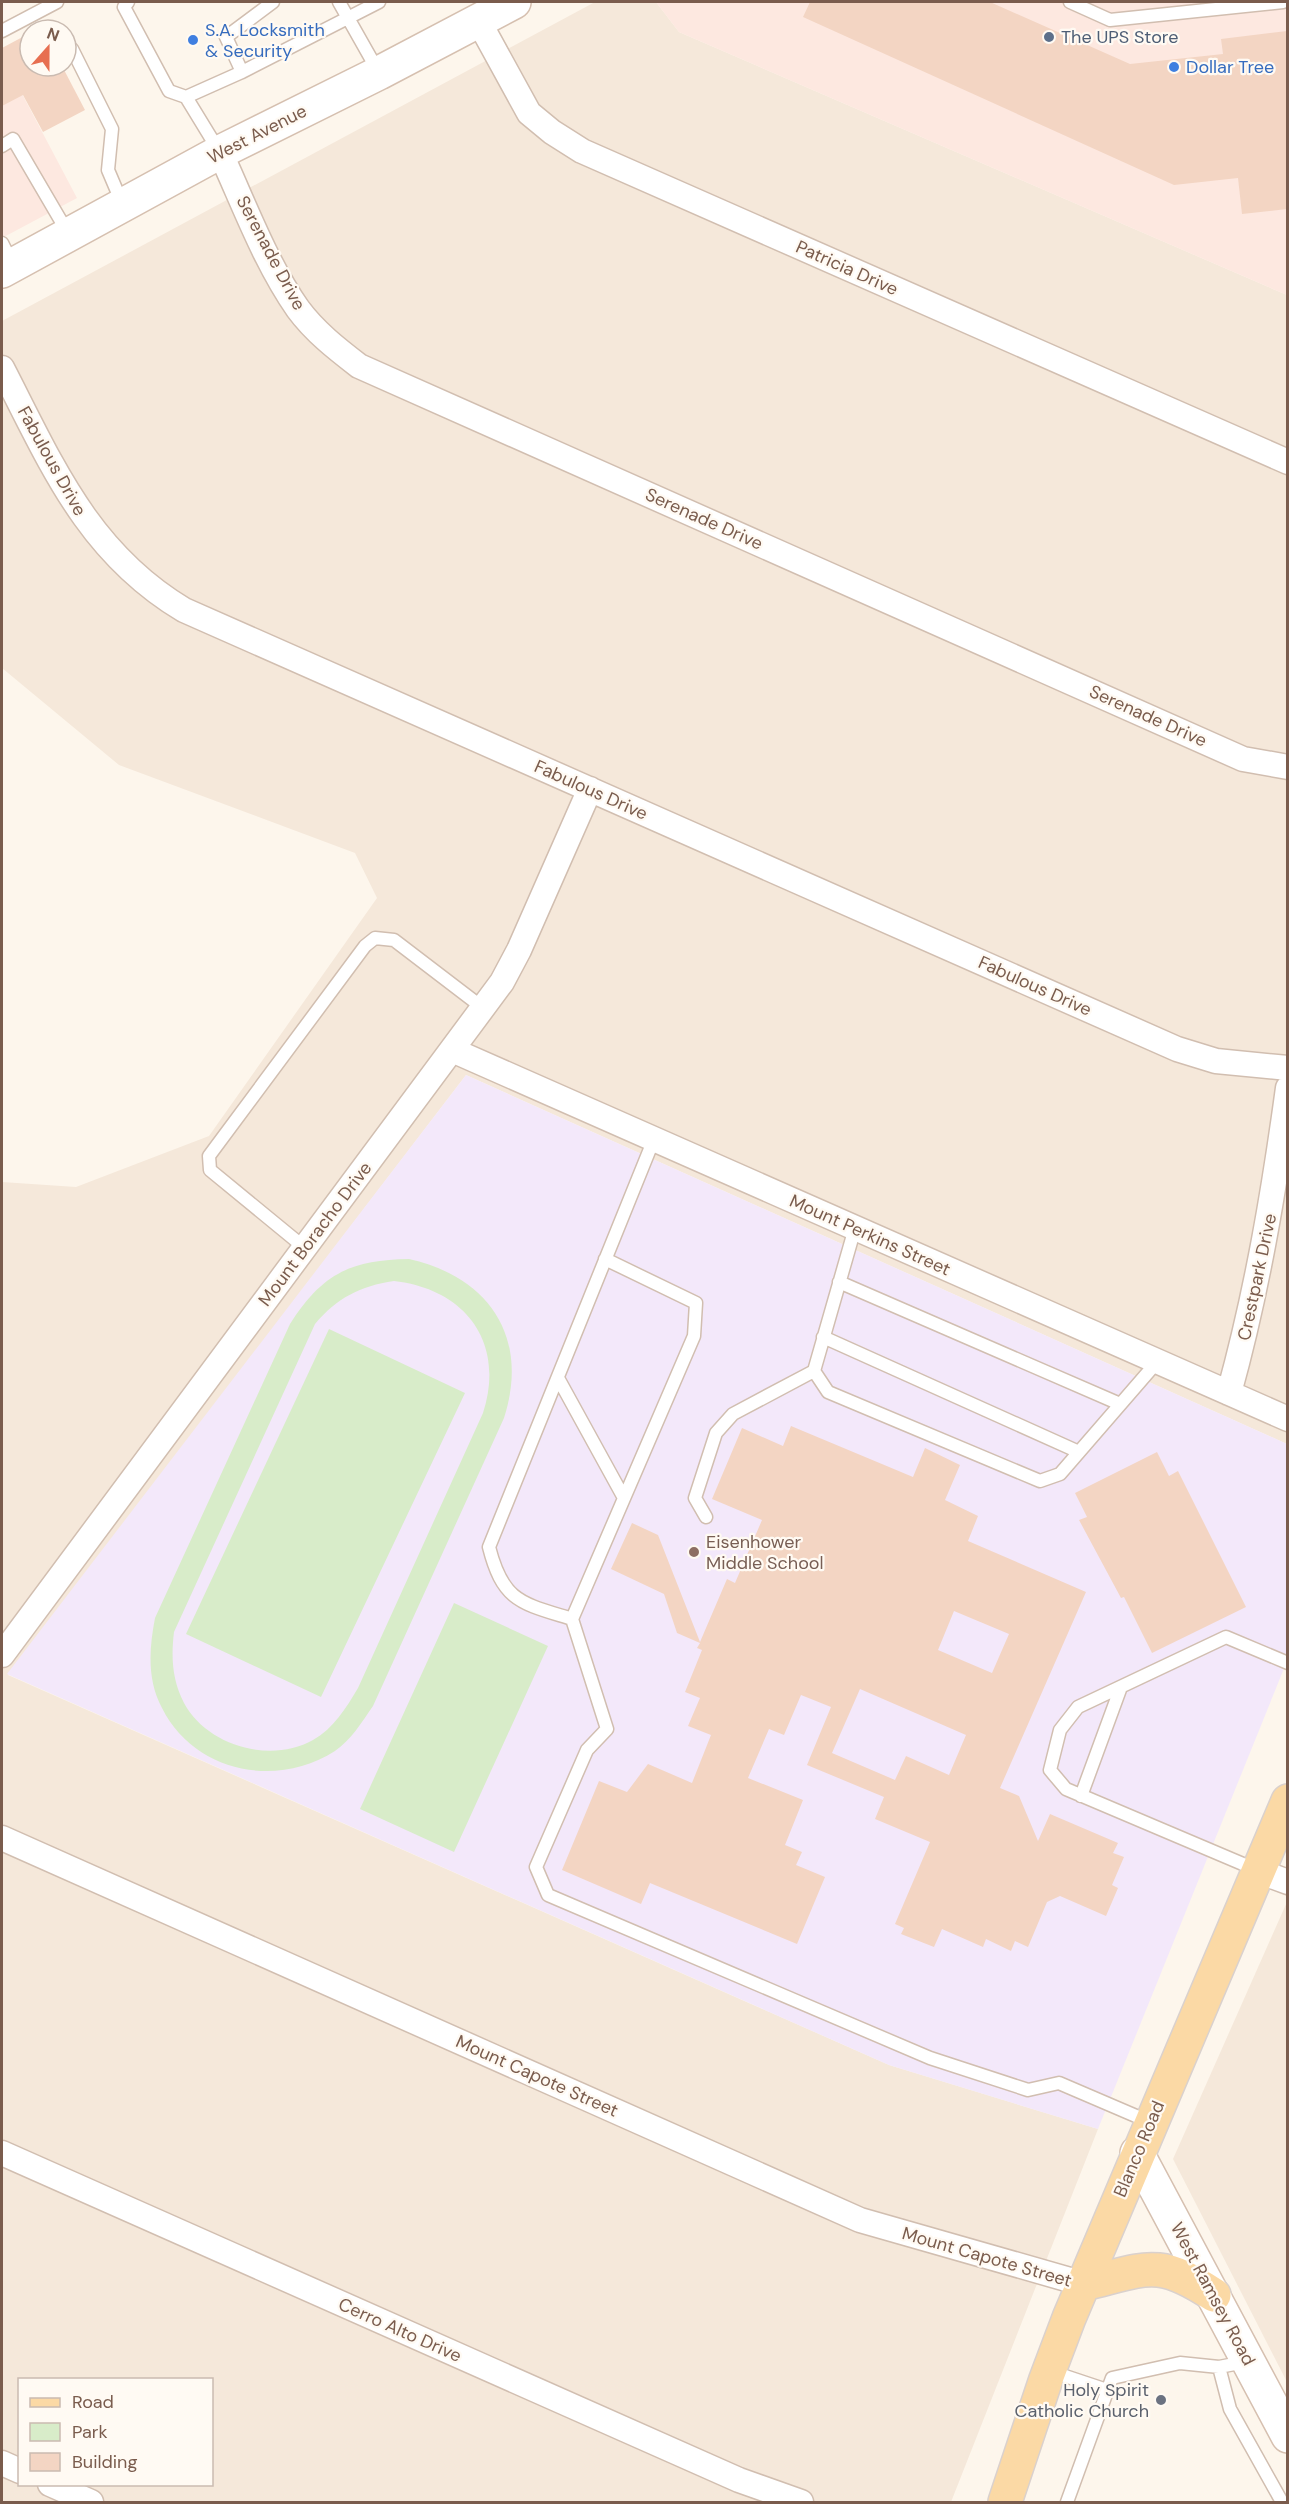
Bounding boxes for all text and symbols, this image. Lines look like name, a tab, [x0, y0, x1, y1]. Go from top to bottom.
north arrow	[18, 18, 78, 78]
place label: S.A. Locksmith & Security	[205, 18, 325, 63]
text: N	[44, 23, 62, 46]
place label: The UPS Store	[1061, 25, 1178, 49]
marker: The UPS Store	[1042, 30, 1056, 44]
marker: S.A. Locksmith & Security	[186, 33, 200, 47]
place label: Dollar Tree	[1186, 55, 1274, 79]
marker: Dollar Tree	[1167, 60, 1181, 74]
street label: West Avenue	[203, 99, 311, 169]
street label: Serenade Drive	[231, 192, 311, 314]
street label: Patricia Drive	[792, 235, 902, 301]
street label: Fabulous Drive	[12, 402, 92, 520]
street label: Serenade Drive	[641, 482, 767, 556]
street label: Serenade Drive	[1085, 679, 1211, 753]
street label: Fabulous Drive	[530, 754, 652, 826]
street label: Fabulous Drive	[974, 950, 1096, 1022]
street label: Mount Boracho Drive	[253, 1157, 377, 1311]
street label: Mount Perkins Street	[786, 1189, 954, 1281]
street label: Crestpark Drive	[1232, 1211, 1282, 1343]
place label: Eisenhower Middle School	[706, 1530, 824, 1575]
marker: Eisenhower Middle School	[687, 1545, 701, 1559]
street label: Mount Capote Street	[452, 2029, 622, 2123]
street label: Blanco Road	[1108, 2097, 1170, 2201]
street label: West Ramsey Road	[1165, 2218, 1261, 2370]
street label: Mount Capote Street	[899, 2221, 1075, 2293]
street label: Cerro Alto Drive	[335, 2292, 465, 2368]
legend	[18, 2378, 213, 2486]
place label: Holy Spirit Catholic Church	[1015, 2378, 1149, 2423]
text: Road	[72, 2390, 114, 2414]
marker: Holy Spirit Catholic Church	[1154, 2393, 1168, 2407]
text: Park	[72, 2420, 108, 2444]
text: Building	[72, 2450, 137, 2474]

